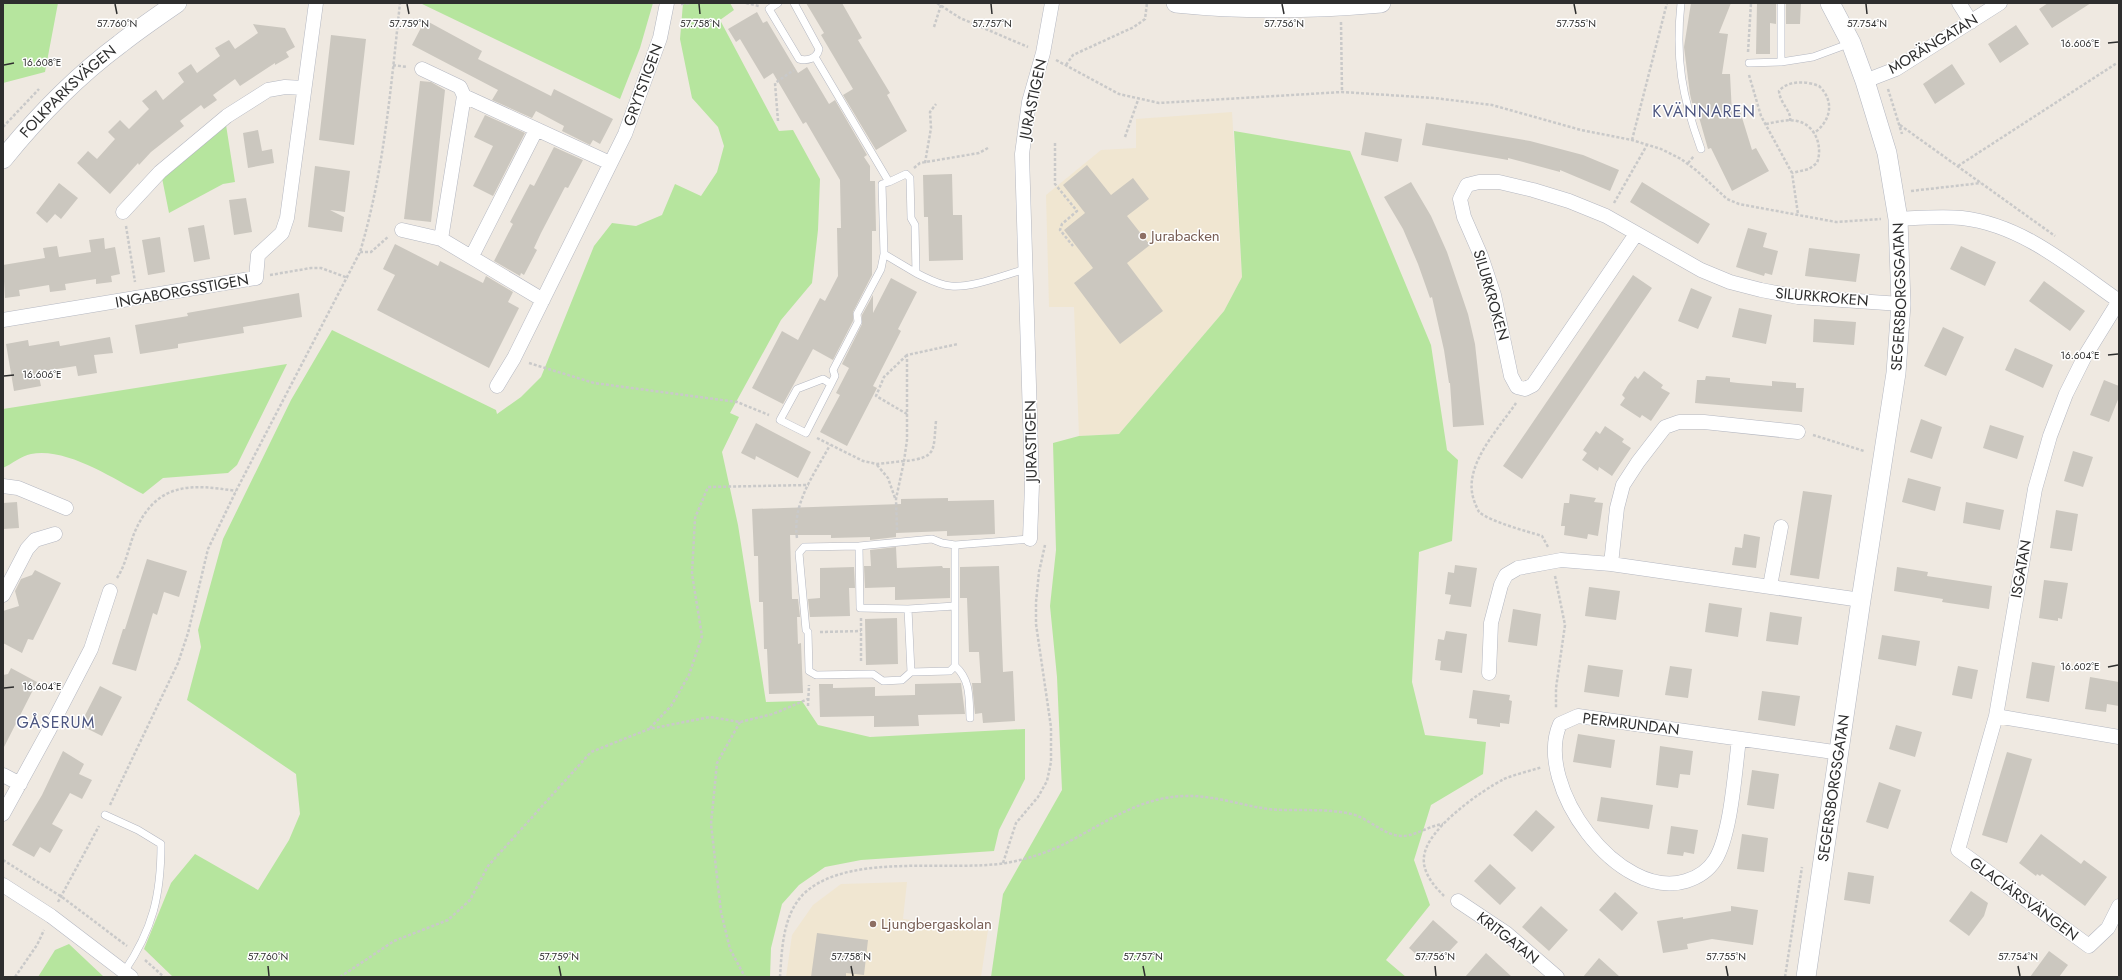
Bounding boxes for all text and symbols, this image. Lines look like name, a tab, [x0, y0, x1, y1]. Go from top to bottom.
street label: MORÄNGATAN	[1884, 9, 1982, 79]
text: 57.760°N	[97, 16, 137, 31]
text: 57.759°N	[389, 16, 429, 31]
text: 57.758°N	[680, 16, 720, 31]
text: 57.757°N	[972, 16, 1012, 31]
text: 57.756°N	[1264, 16, 1304, 31]
text: 57.755°N	[1556, 16, 1596, 31]
text: 57.754°N	[1847, 16, 1887, 31]
text: 16.606°E	[2060, 36, 2100, 51]
street label: FOLKPARKSVÄGEN	[15, 40, 121, 143]
street label: GRYTSTIGEN	[618, 41, 668, 129]
text: 16.608°E	[23, 55, 61, 70]
street label: JURASTIGEN	[1013, 57, 1052, 143]
district label: KVÄNNAREN	[1652, 100, 1756, 123]
street label: SEGERSBORGSGATAN	[1885, 222, 1912, 372]
place label: Jurabacken	[1149, 225, 1220, 247]
marker: Jurabacken	[1138, 231, 1148, 241]
street label: SILURKROKEN	[1468, 247, 1514, 343]
street label: INGABORGSSTIGEN	[114, 268, 250, 314]
street label: SILURKROKEN	[1774, 282, 1870, 312]
text: 16.604°E	[2060, 348, 2100, 363]
text: 16.606°E	[22, 367, 62, 382]
street label: JURASTIGEN	[1019, 400, 1043, 484]
street label: ISGATAN	[2005, 538, 2037, 600]
text: 16.602°E	[2061, 659, 2100, 674]
text: 16.604°E	[22, 679, 62, 694]
street label: PERMRUNDAN	[1581, 707, 1681, 741]
district label: GÅSERUM	[17, 711, 95, 734]
street label: SEGERSBORGSGATAN	[1812, 713, 1855, 863]
street label: GLACIÄRSVÄNGEN	[1965, 852, 2083, 946]
street label: KRITGATAN	[1472, 907, 1544, 969]
place label: Ljungbergaskolan	[881, 913, 992, 935]
marker: Ljungbergaskolan	[868, 919, 878, 929]
text: 57.760°N	[248, 949, 288, 964]
text: 57.759°N	[539, 949, 579, 964]
text: 57.758°N	[831, 949, 871, 964]
text: 57.757°N	[1123, 949, 1163, 964]
text: 57.756°N	[1415, 949, 1455, 964]
text: 57.755°N	[1706, 949, 1746, 964]
text: 57.754°N	[1998, 949, 2038, 964]

